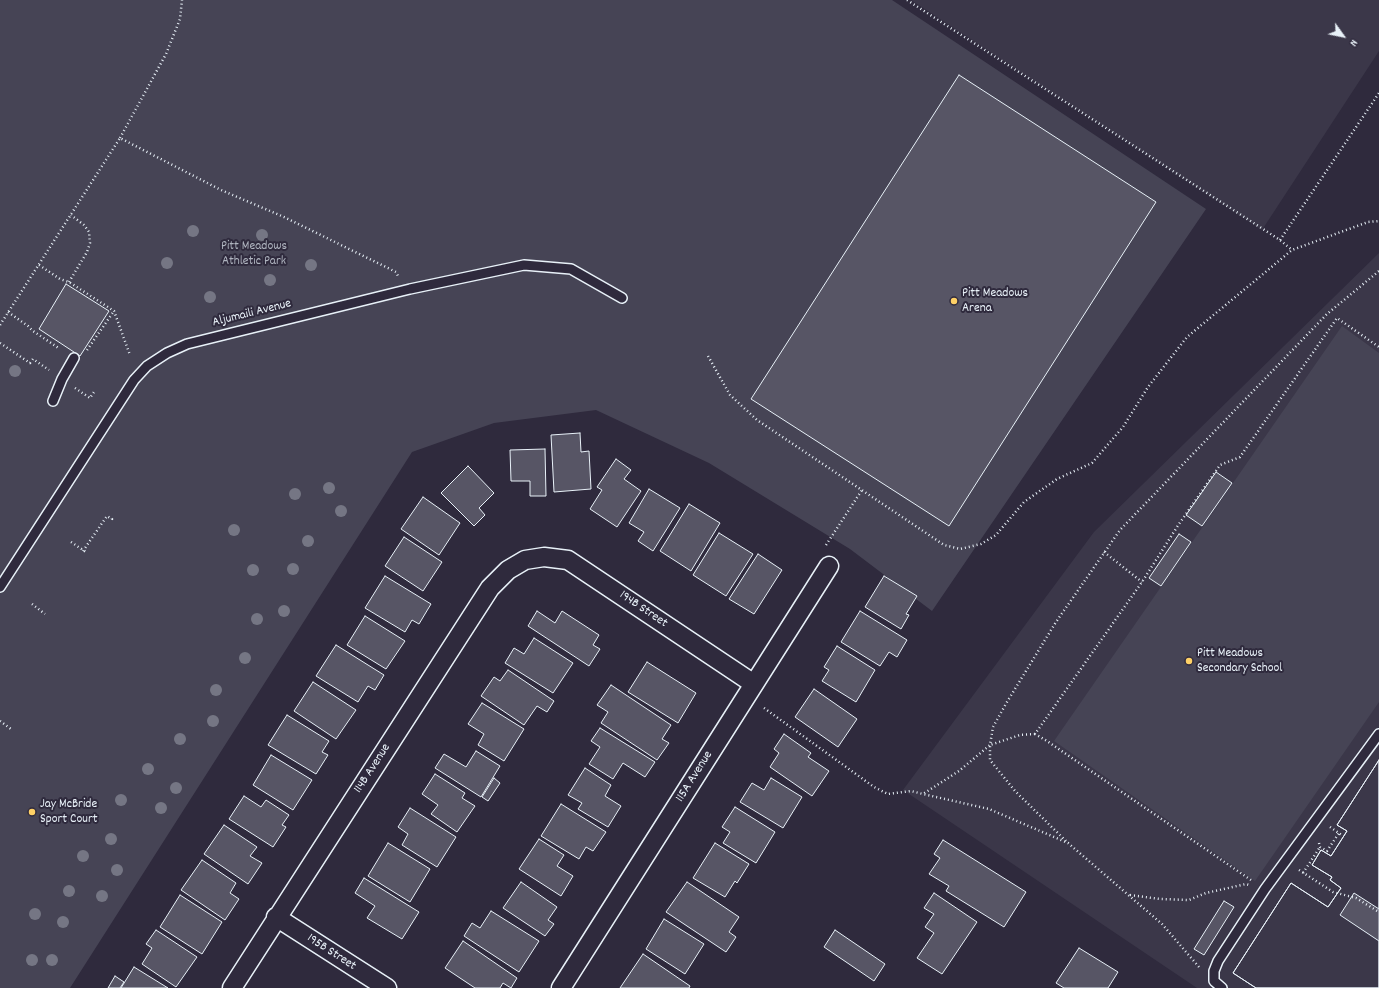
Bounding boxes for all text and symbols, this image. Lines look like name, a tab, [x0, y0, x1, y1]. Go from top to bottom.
north arrow	[1323, 16, 1363, 56]
text: N	[1345, 36, 1361, 49]
park label: Pitt Meadows Athletic Park	[221, 239, 287, 270]
place label: Pitt Meadows Arena	[962, 286, 1028, 317]
marker: Pitt Meadows Arena	[949, 296, 959, 306]
street label: Aljumaili Avenue	[211, 297, 293, 331]
street label: 194B Street	[616, 588, 670, 632]
place label: Pitt Meadows Secondary School	[1197, 646, 1282, 677]
marker: Pitt Meadows Secondary School	[1184, 656, 1194, 666]
street label: 114B Avenue	[351, 741, 395, 797]
street label: 115A Avenue	[673, 749, 717, 805]
place label: Jay McBride Sport Court	[40, 797, 98, 828]
marker: Jay McBride Sport Court	[27, 807, 37, 817]
street label: 195B Street	[303, 931, 359, 975]

